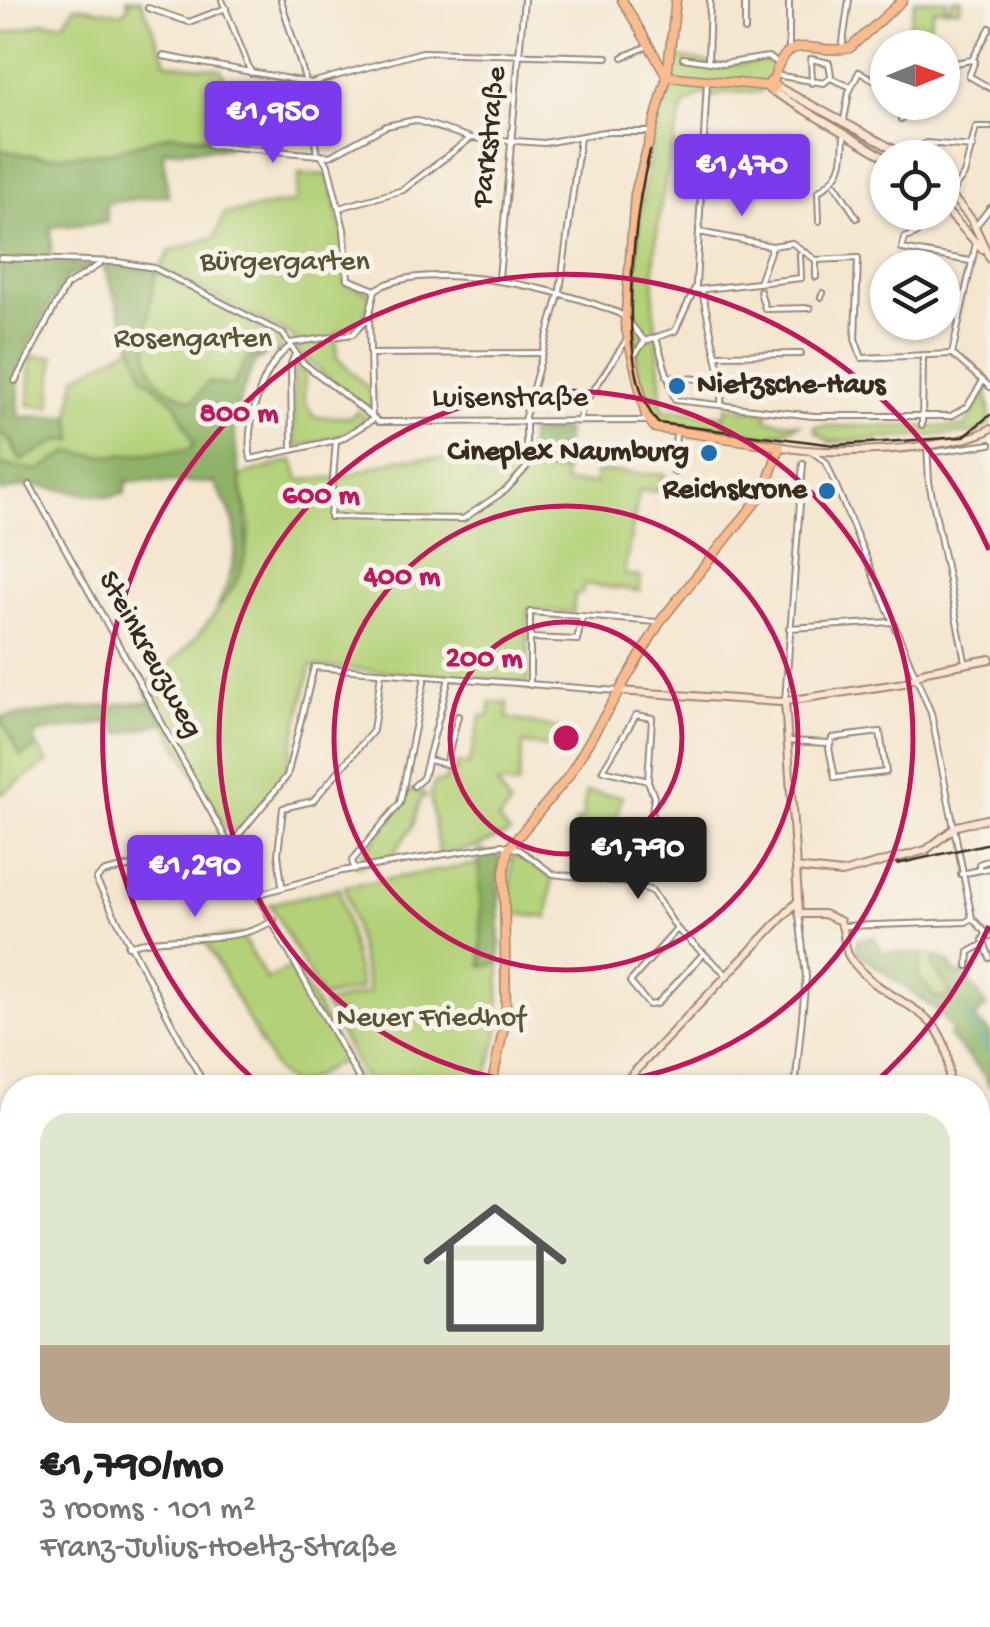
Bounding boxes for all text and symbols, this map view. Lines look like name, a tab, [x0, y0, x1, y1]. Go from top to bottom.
north arrow	[870, 30, 960, 120]
map controls	[870, 30, 960, 340]
street label: Parkstraße	[466, 64, 516, 210]
pin: €1,950	[192, 81, 354, 166]
text: €1,950	[226, 94, 320, 132]
pin: €1,470	[661, 134, 823, 219]
button: locate	[870, 140, 960, 230]
text: €1,470	[696, 147, 788, 185]
park label: Bürgergarten	[199, 246, 370, 281]
button: layers	[870, 250, 960, 340]
park label: Rosengarten	[114, 323, 272, 358]
place label: Nietzsche-Haus	[697, 369, 887, 404]
marker: Nietzsche-Haus	[666, 375, 688, 397]
street label: Luisenstraße	[432, 382, 589, 417]
text: 800 m	[200, 398, 279, 433]
place label: Cineplex Naumburg	[448, 436, 689, 471]
marker: Cineplex Naumburg	[698, 442, 720, 464]
place label: Reichskrone	[662, 474, 809, 509]
text: 600 m	[282, 480, 361, 515]
marker: Reichskrone	[816, 480, 838, 502]
text: 400 m	[363, 561, 441, 596]
street label: Steinkreuzweg	[89, 566, 209, 744]
text: 200 m	[445, 643, 523, 678]
centre of rings	[548, 720, 584, 756]
pin: €1,790	[557, 817, 719, 902]
text: €1,790	[592, 830, 684, 868]
pin: €1,290	[114, 835, 276, 920]
text: €1,290	[149, 848, 241, 886]
park label: Neuer Friedhof	[337, 1002, 528, 1037]
icon: home	[405, 1178, 585, 1358]
text: €1,790/mo	[40, 1443, 224, 1492]
text: 3 rooms · 101 m²	[40, 1492, 255, 1530]
text: Franz-Julius-Hoeltz-Straße	[40, 1530, 396, 1568]

